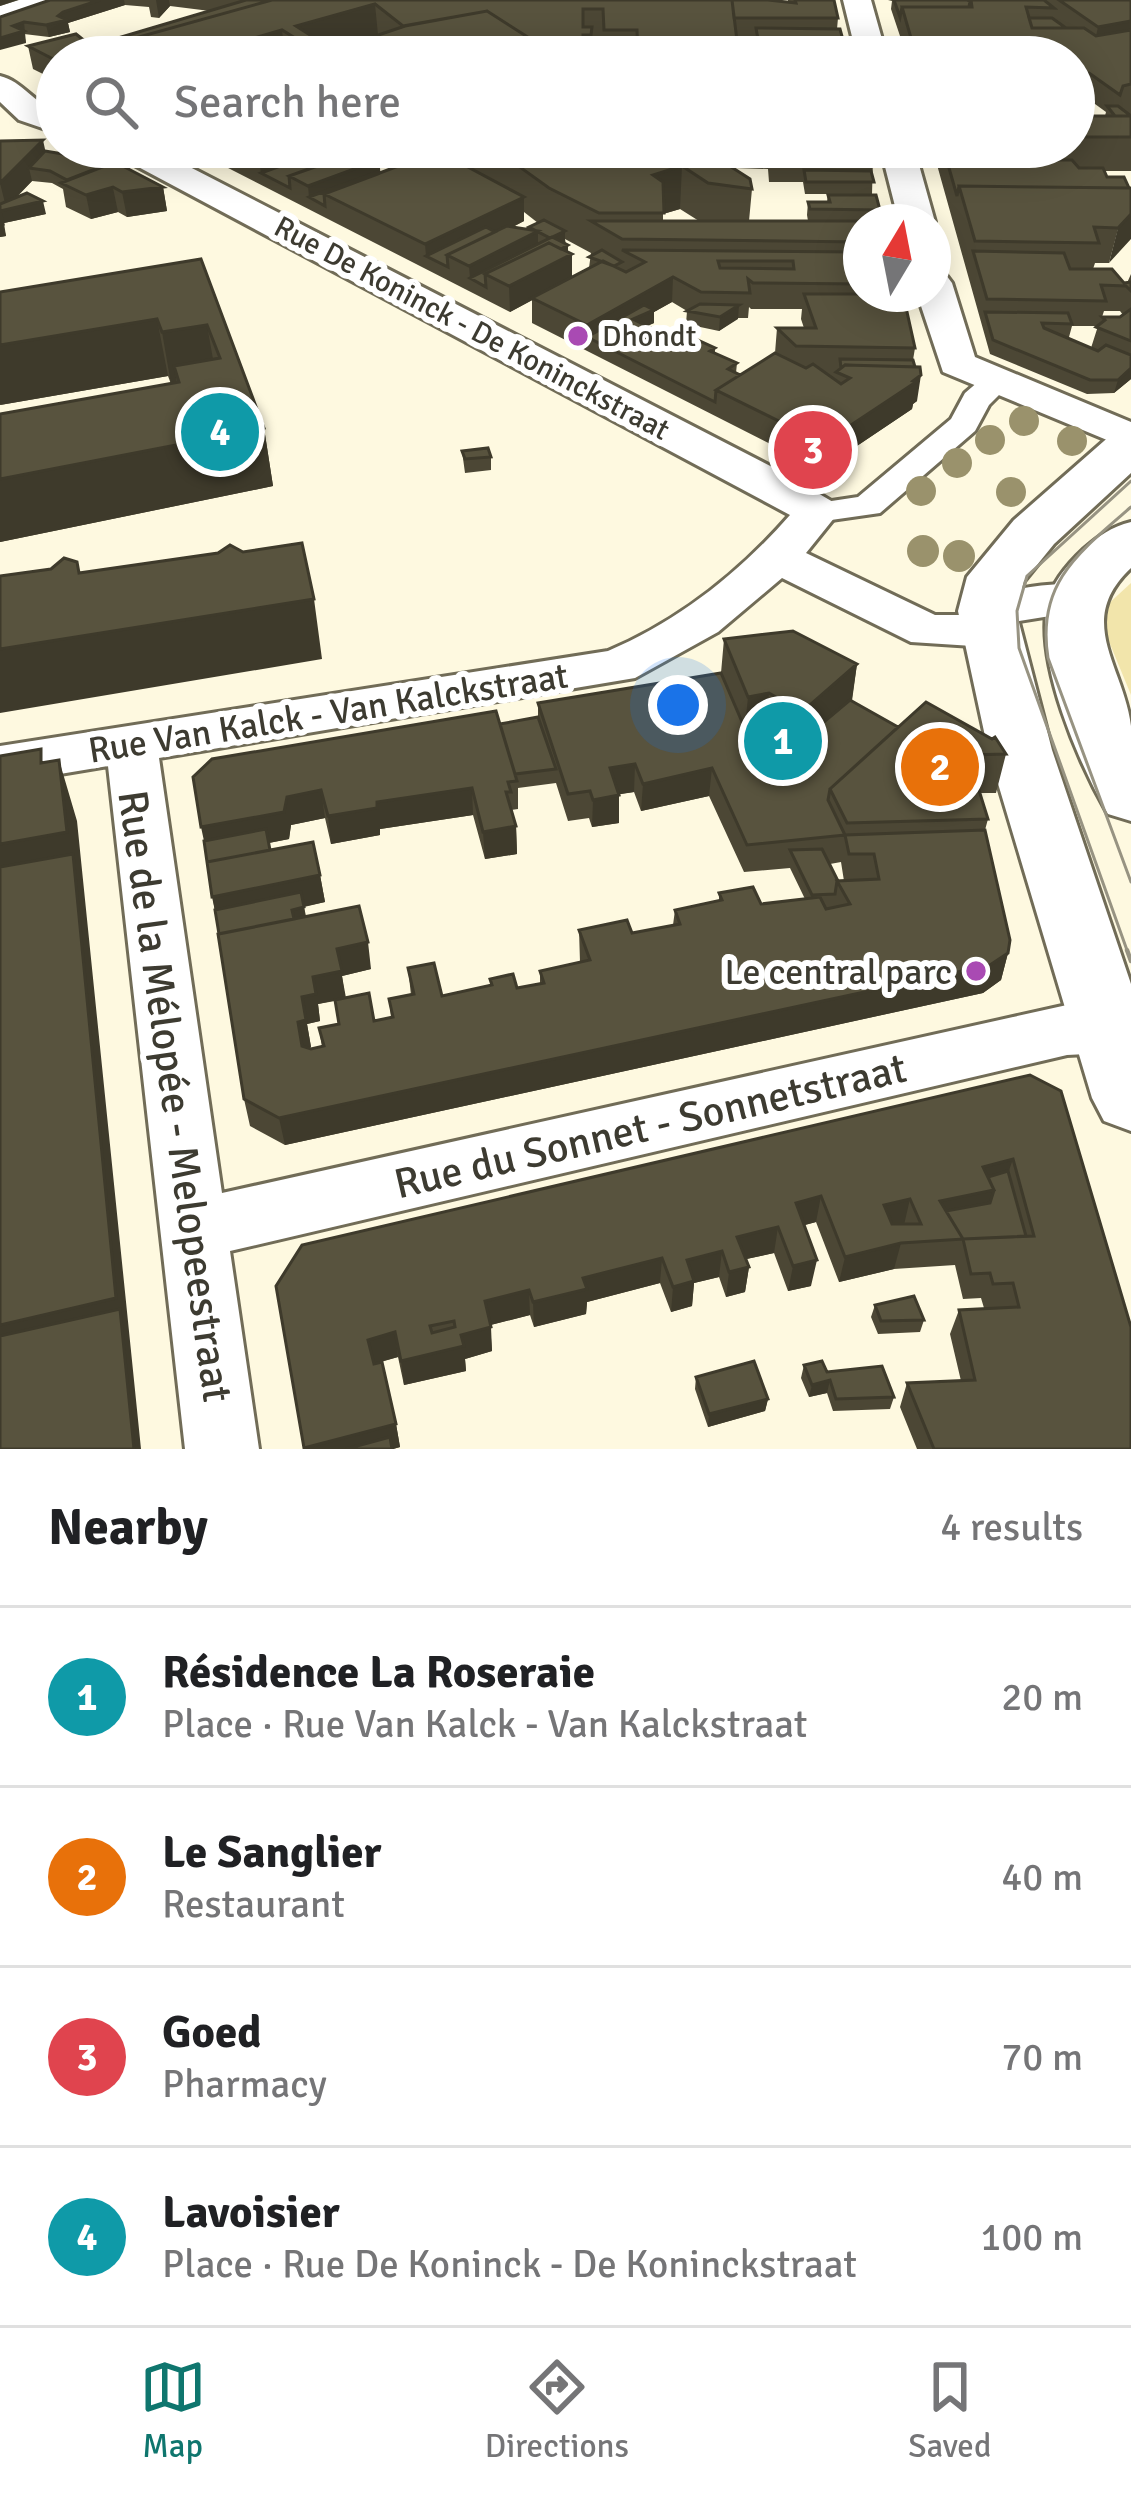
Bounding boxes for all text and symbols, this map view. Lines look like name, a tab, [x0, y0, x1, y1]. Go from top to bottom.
search box	[36, 36, 1095, 168]
icon: search	[78, 69, 144, 135]
text: Search here	[174, 75, 401, 130]
north arrow	[843, 204, 951, 312]
street label: Rue De Koninck - De Koninckstraat	[268, 208, 676, 449]
place label: Dhondt	[602, 318, 696, 355]
marker: Dhondt	[565, 323, 591, 349]
pin: 4	[181, 387, 259, 477]
pin: 3	[774, 405, 852, 495]
street label: Rue Van Kalck - Van Kalckstraat	[85, 653, 571, 774]
your location	[648, 675, 708, 735]
pin: 1	[744, 696, 822, 786]
pin: 2	[901, 722, 979, 812]
street label: Rue de la Mélopée - Melopeestraat	[106, 787, 243, 1405]
place label: Le central parc	[725, 950, 952, 995]
marker: Le central parc	[963, 958, 989, 984]
street label: Rue du Sonnet - Sonnetstraat	[390, 1043, 911, 1210]
text: Nearby	[48, 1496, 208, 1559]
text: 4 results	[940, 1503, 1083, 1551]
text: Résidence La Roseraie	[162, 1645, 595, 1700]
text: 1	[76, 1673, 98, 1721]
text: 20 m	[1001, 1673, 1083, 1721]
text: Place · Rue Van Kalck - Van Kalckstraat	[162, 1700, 807, 1748]
text: Le Sanglier	[162, 1825, 381, 1880]
text: 2	[76, 1853, 98, 1901]
text: 40 m	[1001, 1853, 1083, 1901]
text: Restaurant	[162, 1880, 345, 1928]
text: Goed	[162, 2005, 262, 2060]
text: 3	[76, 2033, 98, 2081]
text: 70 m	[1001, 2033, 1083, 2081]
text: Pharmacy	[162, 2060, 327, 2108]
text: Lavoisier	[162, 2185, 340, 2240]
text: 4	[76, 2213, 98, 2261]
text: 100 m	[980, 2213, 1083, 2261]
text: Place · Rue De Koninck - De Koninckstraat	[162, 2240, 857, 2288]
tab: Map	[140, 2354, 206, 2467]
tab: Directions	[485, 2354, 629, 2467]
tab: Saved	[908, 2354, 991, 2467]

